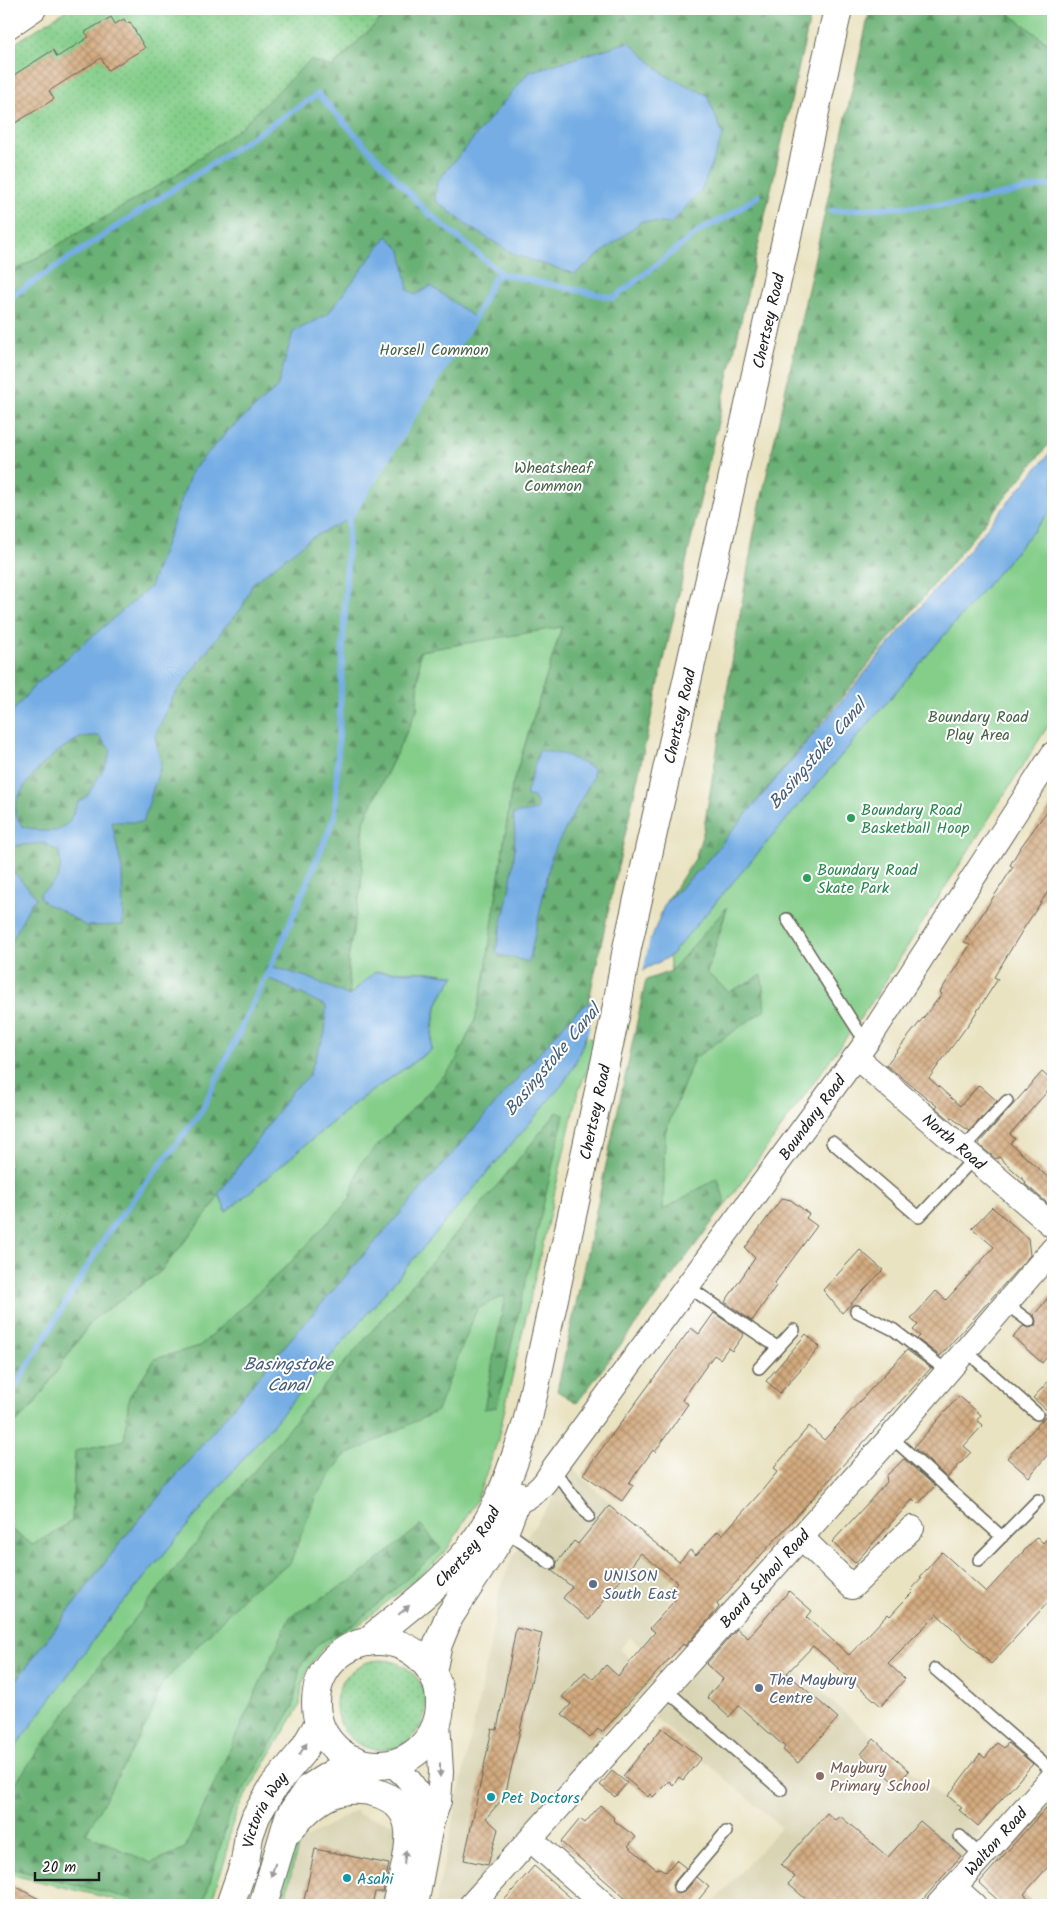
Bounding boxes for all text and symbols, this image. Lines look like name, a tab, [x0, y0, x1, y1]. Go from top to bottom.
street label: Chertsey Road	[747, 270, 792, 371]
park label: Horsell Common	[379, 338, 489, 363]
park label: Wheatsheaf Common	[514, 456, 594, 499]
street label: Chertsey Road	[658, 665, 704, 766]
water label: Basingstoke Canal	[762, 691, 877, 817]
park label: Boundary Road Play Area	[928, 705, 1029, 748]
place label: Boundary Road Basketball Hoop	[861, 798, 970, 841]
marker: Boundary Road Basketball Hoop	[845, 812, 857, 824]
place label: Boundary Road Skate Park	[817, 858, 918, 901]
marker: Boundary Road Skate Park	[801, 872, 813, 884]
water label: Basingstoke Canal	[498, 996, 611, 1123]
street label: Chertsey Road	[573, 1061, 619, 1162]
street label: Boundary Road	[773, 1069, 853, 1166]
street label: North Road	[916, 1108, 991, 1178]
water label: Basingstoke Canal	[243, 1351, 335, 1401]
street label: Chertsey Road	[429, 1502, 508, 1594]
street label: Board School Road	[714, 1523, 817, 1634]
place label: UNISON South East	[603, 1564, 678, 1607]
marker: UNISON South East	[587, 1578, 599, 1590]
one-way arrow	[397, 1605, 410, 1616]
place label: The Maybury Centre	[769, 1668, 857, 1711]
marker: The Maybury Centre	[753, 1682, 765, 1694]
one-way arrow	[299, 1743, 308, 1756]
place label: Maybury Primary School	[830, 1756, 930, 1799]
one-way arrow	[436, 1763, 444, 1779]
street label: Victoria Way	[236, 1766, 295, 1850]
marker: Maybury Primary School	[814, 1770, 826, 1782]
place label: Pet Doctors	[501, 1786, 580, 1811]
marker: Pet Doctors	[485, 1791, 497, 1803]
street label: Walton Road	[959, 1802, 1035, 1882]
scale bar	[35, 1849, 99, 1881]
one-way arrow	[402, 1849, 410, 1865]
text: 20 m	[42, 1856, 76, 1880]
one-way arrow	[269, 1862, 276, 1877]
place label: Asahi	[357, 1867, 395, 1892]
marker: Asahi	[341, 1872, 353, 1884]

